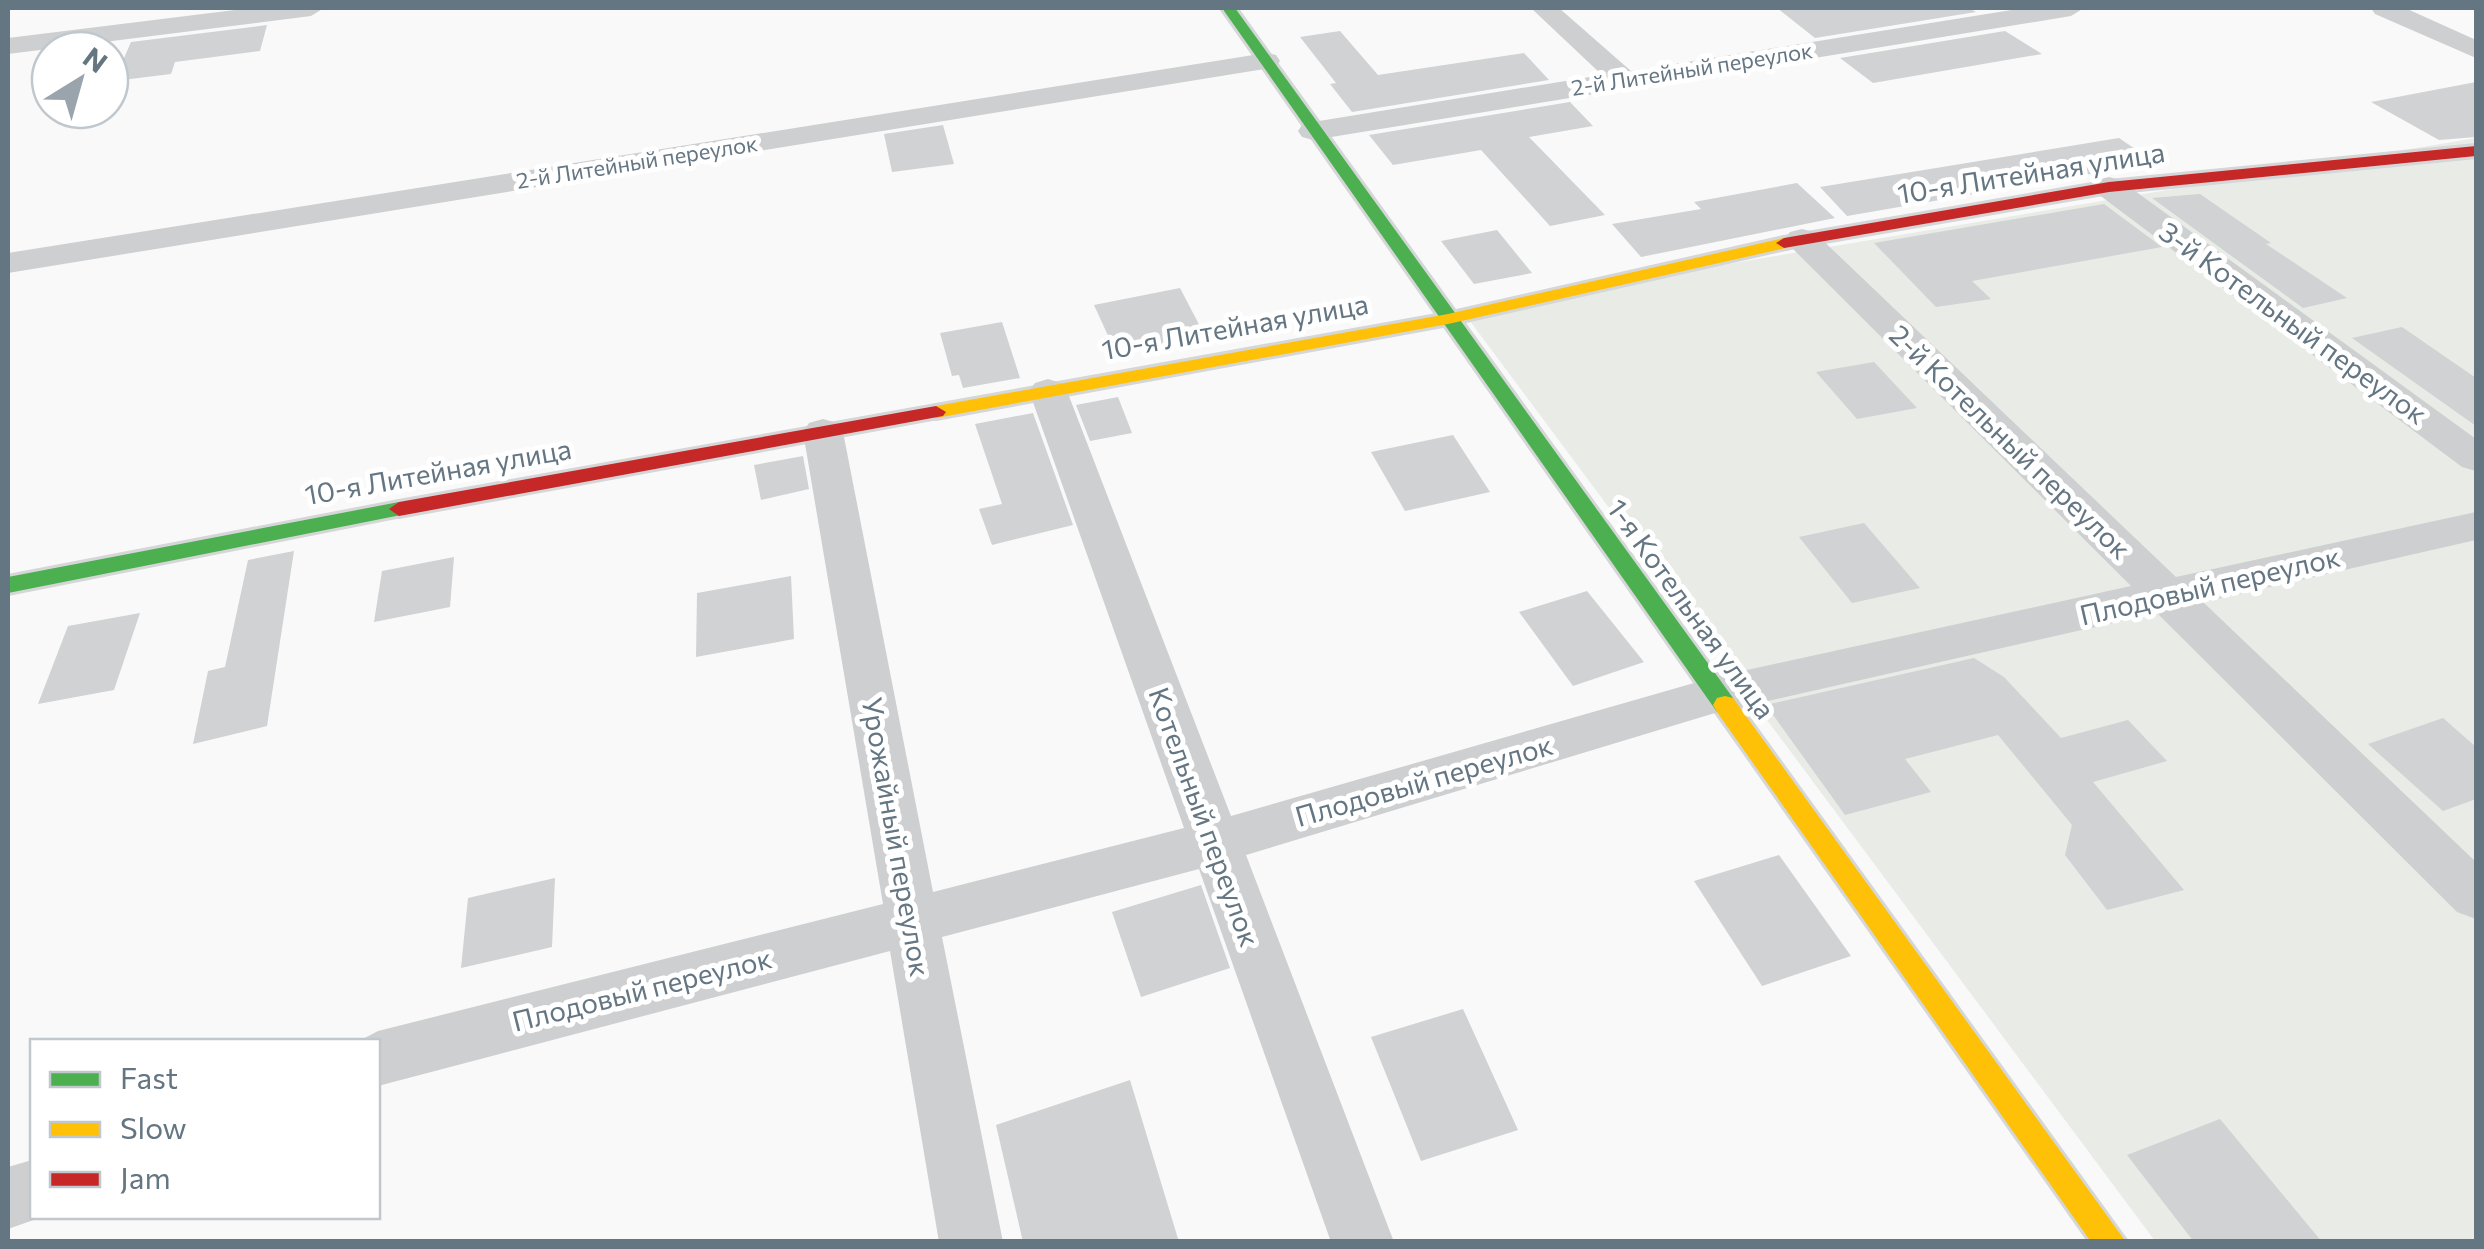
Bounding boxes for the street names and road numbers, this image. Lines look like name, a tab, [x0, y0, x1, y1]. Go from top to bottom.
street label: 2-й Литейный переулок	[1569, 36, 1815, 101]
street label: 2-й Литейный переулок	[514, 129, 760, 194]
street label: 10-я Литейная улица	[1895, 134, 2167, 210]
street label: 3-й Котельный переулок	[2153, 214, 2434, 431]
street label: 10-я Литейная улица	[1099, 286, 1371, 366]
street label: 2-й Котельный переулок	[1883, 317, 2138, 565]
street label: 10-я Литейная улица	[302, 431, 574, 511]
street label: 1-я Котельная улица	[1601, 492, 1783, 725]
street label: Плодовый переулок	[2076, 539, 2343, 632]
street label: Котельный переулок	[1142, 682, 1268, 951]
street label: Урожайный переулок	[856, 695, 938, 979]
street label: Плодовый переулок	[1291, 727, 1556, 833]
street label: Плодовый переулок	[508, 940, 775, 1038]

